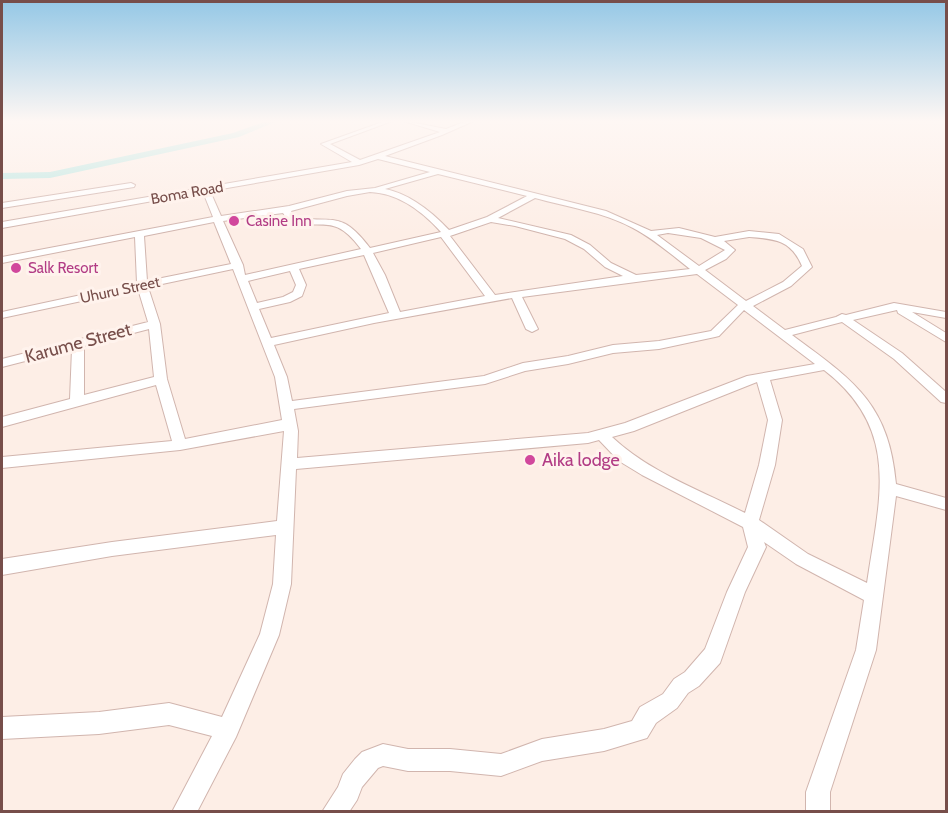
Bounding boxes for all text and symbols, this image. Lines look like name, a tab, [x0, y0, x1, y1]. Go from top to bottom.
street label: Boma Road	[149, 178, 225, 208]
place label: Casine Inn	[246, 212, 312, 230]
marker: Casine Inn	[227, 214, 241, 228]
place label: Salk Resort	[28, 259, 98, 277]
marker: Salk Resort	[9, 261, 23, 275]
street label: Uhuru Street	[78, 273, 162, 307]
street label: Karume Street	[22, 318, 134, 368]
place label: Aika lodge	[542, 449, 620, 471]
marker: Aika lodge	[523, 453, 537, 467]

